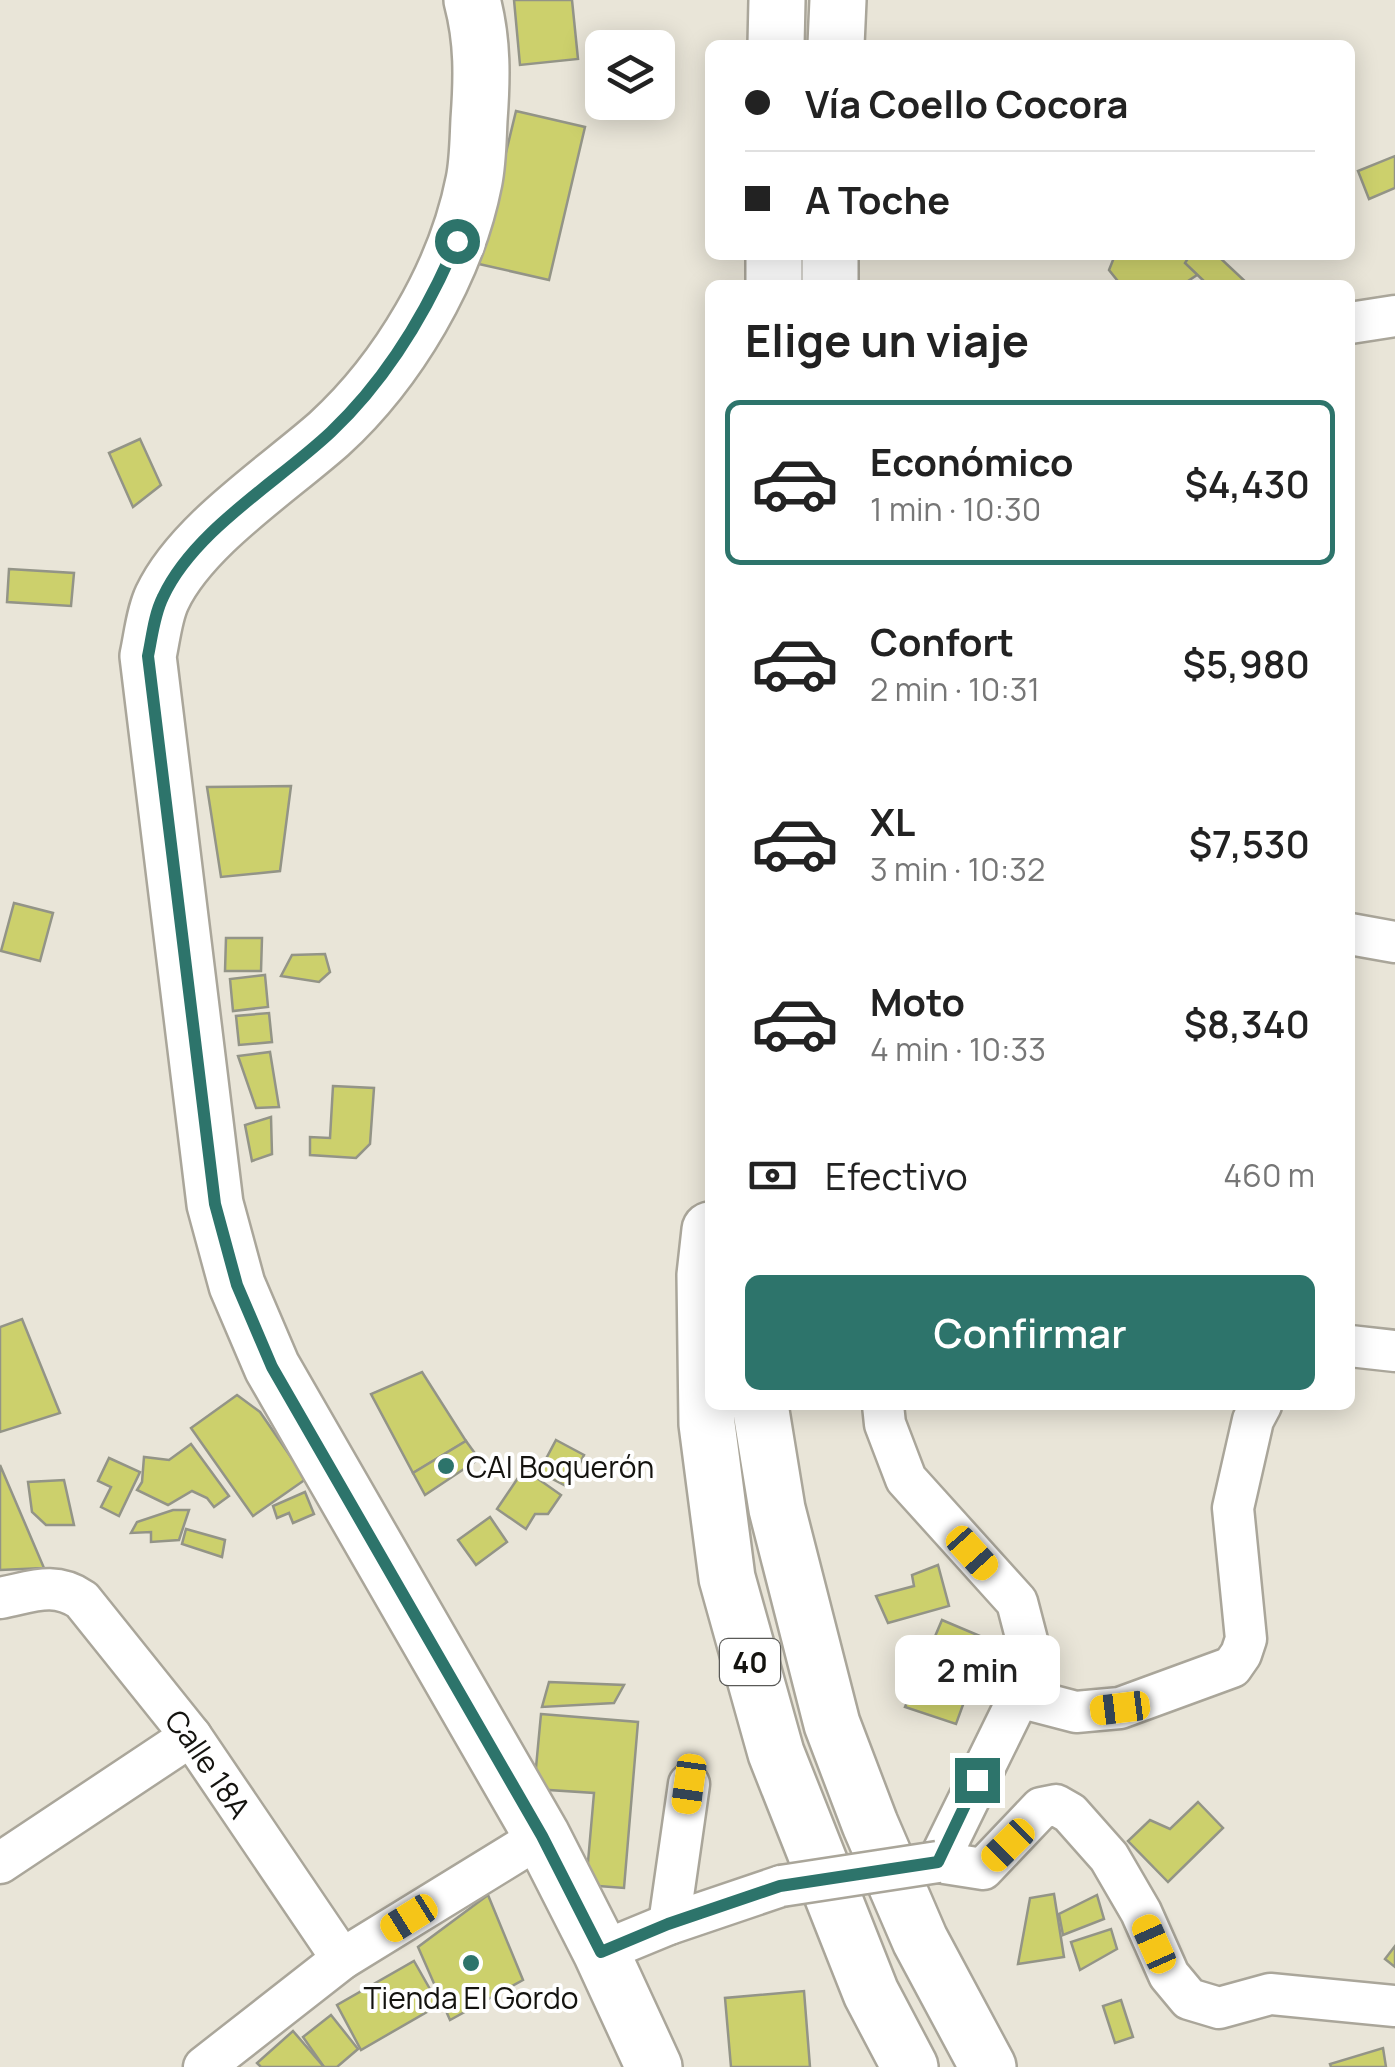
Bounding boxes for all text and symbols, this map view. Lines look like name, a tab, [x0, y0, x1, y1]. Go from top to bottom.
map controls	[585, 30, 675, 120]
button: layers	[585, 30, 675, 120]
text: Vía Coello Cocora	[805, 77, 1128, 129]
text: A Toche	[805, 173, 950, 225]
route start	[435, 219, 480, 264]
text: Elige un viaje	[745, 309, 1029, 371]
text: Económico	[870, 435, 1074, 487]
icon: car	[750, 438, 840, 528]
text: $4,430	[1184, 457, 1310, 509]
text: 1 min · 10:30	[870, 487, 1041, 531]
text: Confort	[870, 615, 1014, 667]
icon: car	[750, 618, 840, 708]
text: $5,980	[1183, 637, 1310, 689]
text: 2 min · 10:31	[870, 667, 1040, 711]
text: XL	[870, 795, 915, 847]
icon: car	[750, 798, 840, 888]
text: $7,530	[1189, 817, 1310, 869]
text: 3 min · 10:32	[870, 847, 1045, 891]
text: Moto	[870, 975, 965, 1027]
icon: car	[750, 978, 840, 1068]
text: $8,340	[1184, 997, 1310, 1049]
text: 4 min · 10:33	[870, 1027, 1046, 1071]
icon: cash	[745, 1148, 800, 1203]
text: Efectivo	[825, 1149, 968, 1201]
text: 460 m	[1223, 1153, 1315, 1197]
button: Confirmar	[745, 1275, 1315, 1390]
place label: CAI Boquerón	[466, 1446, 654, 1487]
marker: CAI Boquerón	[435, 1455, 457, 1477]
car	[941, 1521, 1003, 1585]
callout: 2 min	[894, 1635, 1060, 1705]
road number: 40	[720, 1639, 780, 1685]
text: 2 min	[937, 1648, 1018, 1692]
car	[1088, 1689, 1152, 1727]
street label: Calle 18A	[157, 1700, 261, 1826]
car	[670, 1752, 708, 1816]
route end	[955, 1758, 1000, 1803]
car	[976, 1813, 1040, 1877]
car	[376, 1889, 442, 1947]
car	[1128, 1910, 1180, 1978]
marker: Tienda El Gordo	[460, 1952, 482, 1974]
place label: Tienda El Gordo	[363, 1977, 579, 2018]

